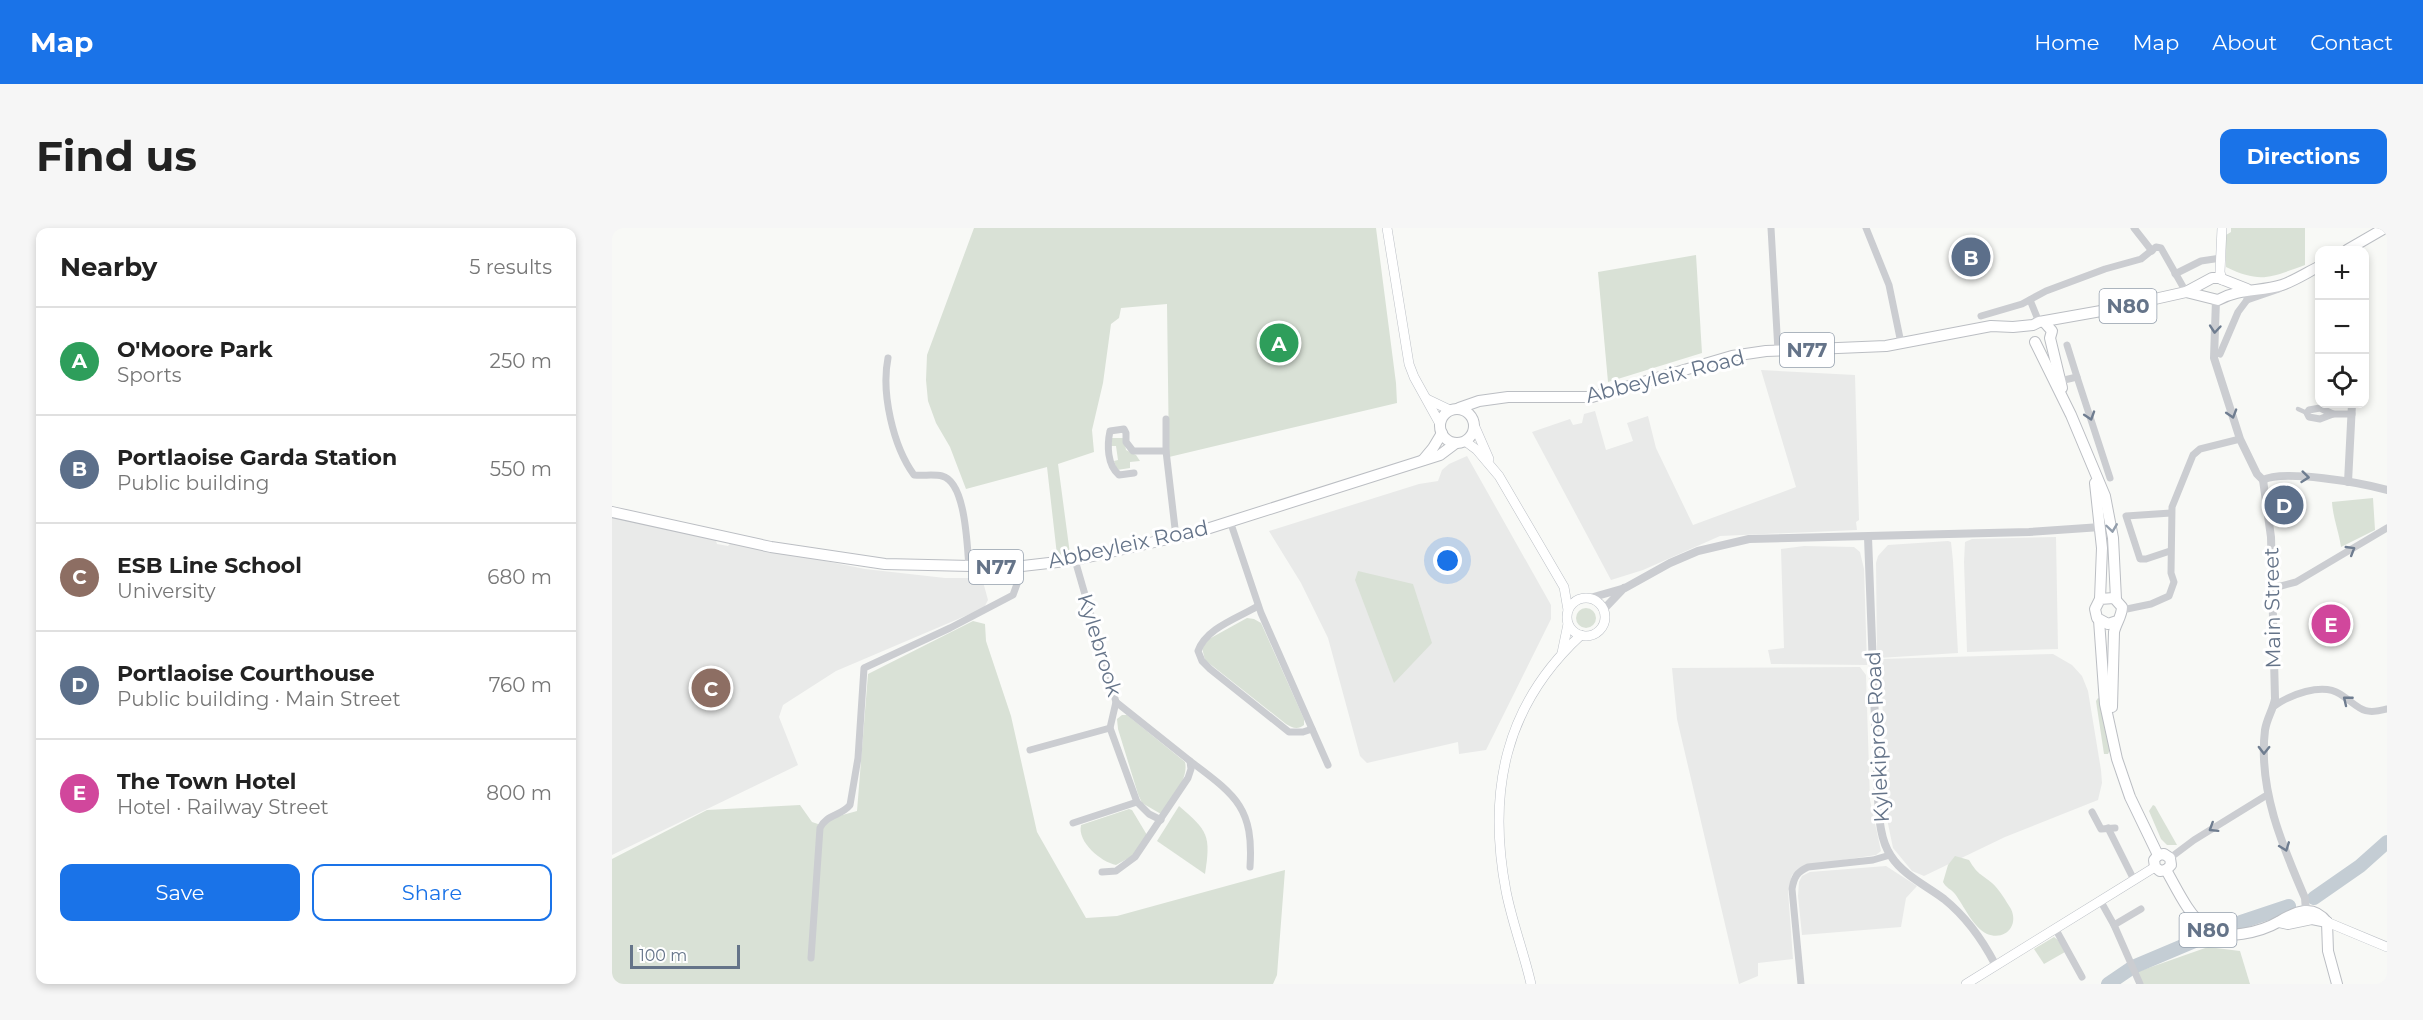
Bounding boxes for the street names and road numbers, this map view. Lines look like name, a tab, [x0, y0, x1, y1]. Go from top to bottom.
road number: N80	[2100, 289, 2156, 323]
road number: N77	[1780, 333, 1834, 367]
street label: Abbeyleix Road	[1583, 344, 1747, 408]
street label: Abbeyleix Road	[1046, 515, 1210, 573]
street label: Main Street	[2258, 547, 2286, 669]
road number: N77	[969, 550, 1023, 584]
street label: Kylebrook	[1073, 591, 1128, 700]
street label: Kylekiproe Road	[1860, 651, 1894, 823]
road number: N80	[2180, 913, 2236, 947]

